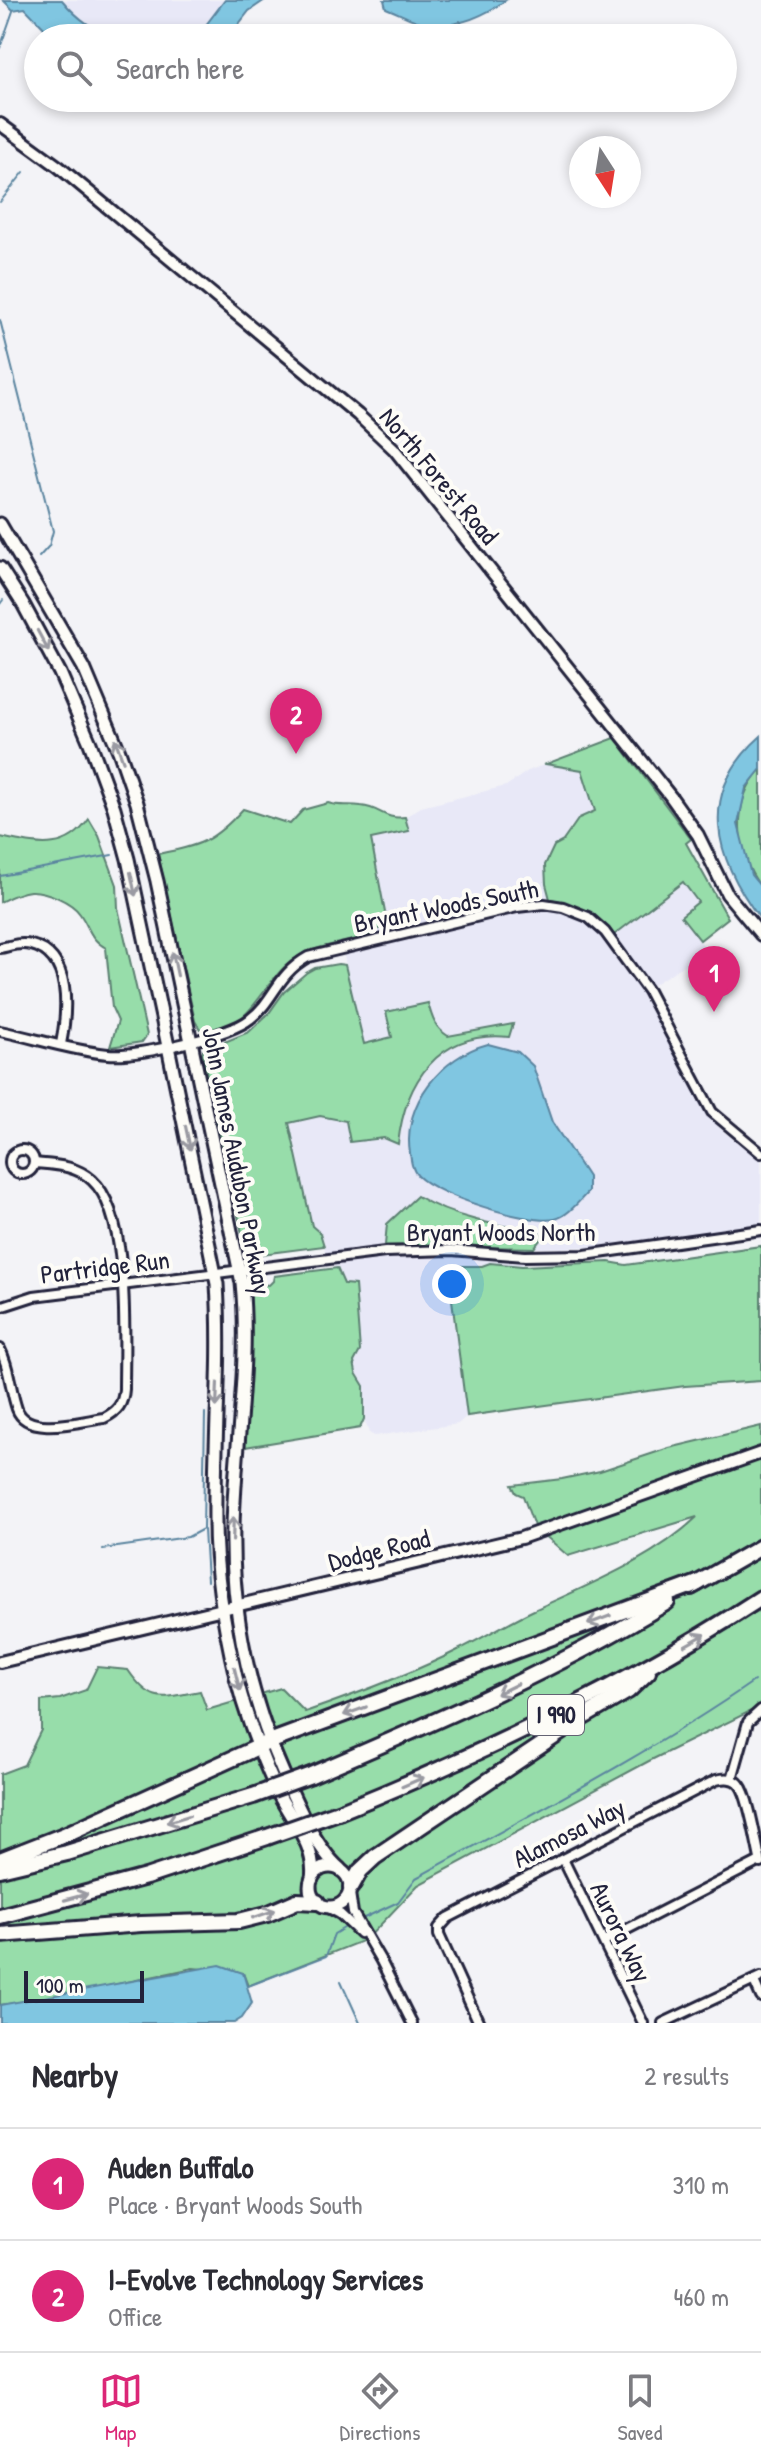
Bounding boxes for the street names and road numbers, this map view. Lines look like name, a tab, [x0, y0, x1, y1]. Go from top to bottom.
street label: North Forest Road	[372, 400, 507, 551]
street label: Bryant Woods South	[351, 870, 541, 941]
street label: John James Audubon Parkway	[194, 1024, 281, 1298]
street label: Bryant Woods North	[407, 1214, 595, 1249]
street label: Partridge Run	[39, 1241, 171, 1292]
street label: Dodge Road	[324, 1520, 433, 1579]
road number: I 990	[528, 1695, 584, 1735]
street label: Alamosa Way	[507, 1789, 631, 1876]
street label: Aurora Way	[582, 1876, 661, 1988]

